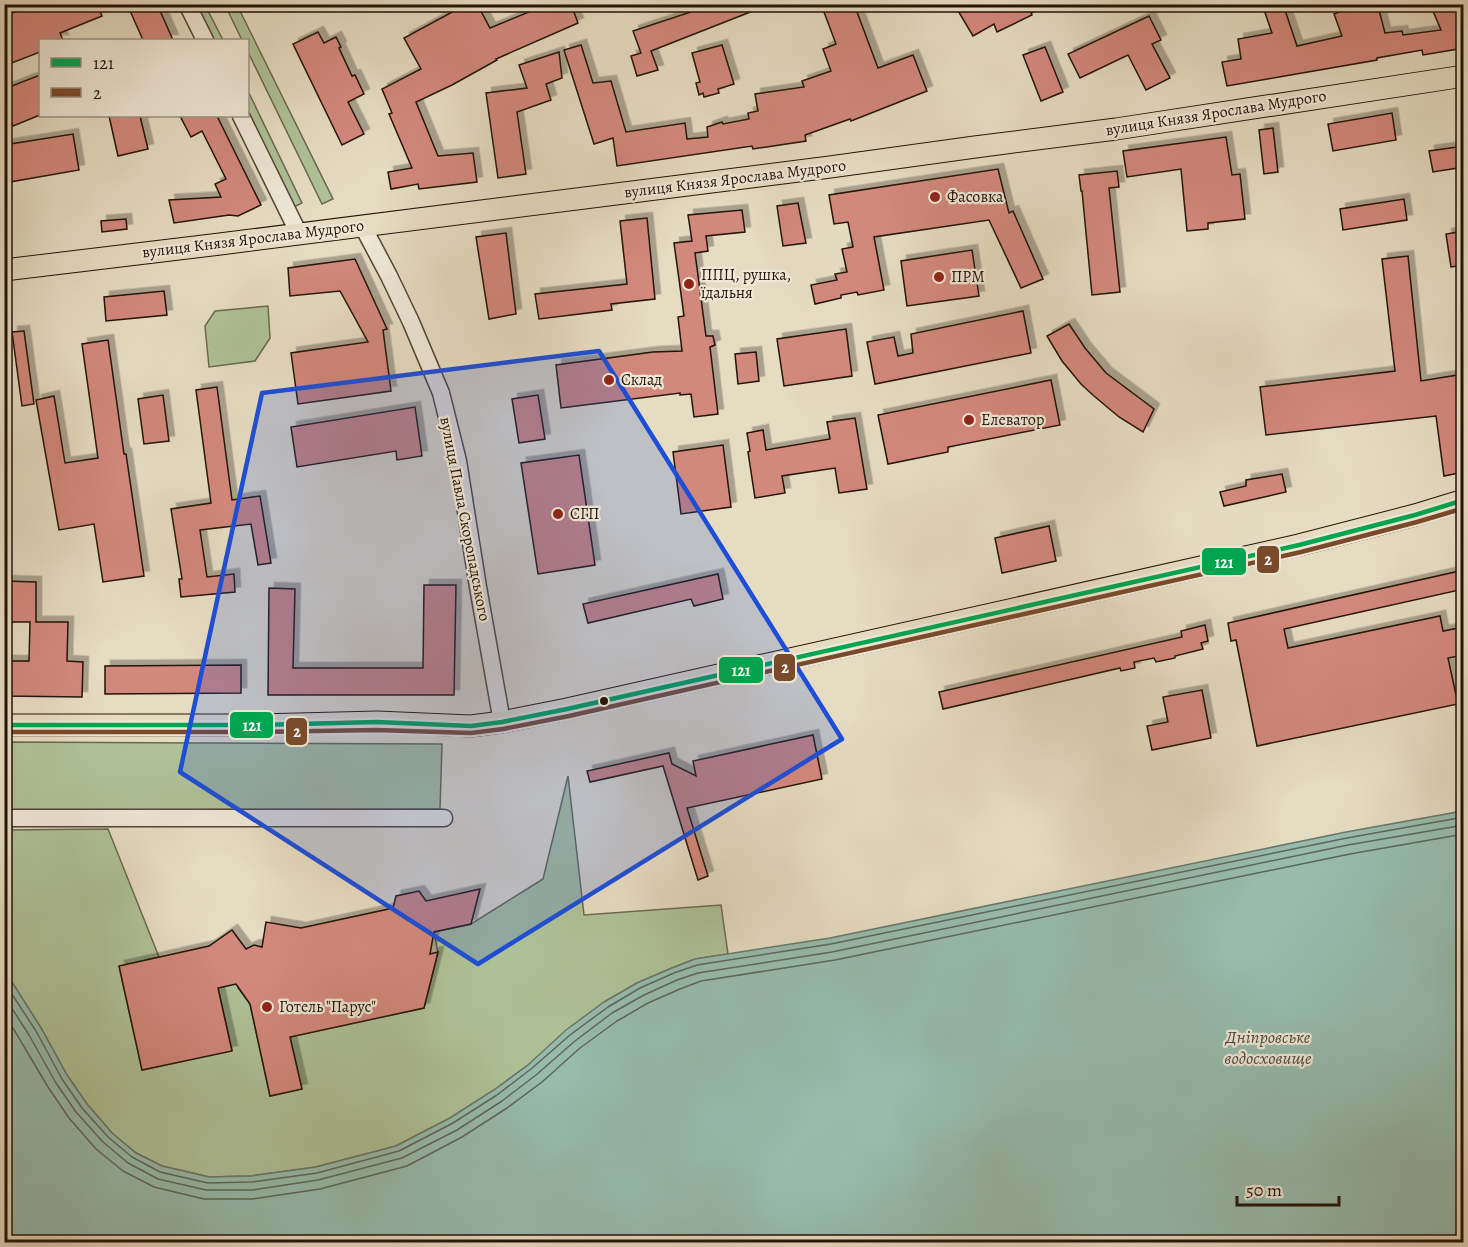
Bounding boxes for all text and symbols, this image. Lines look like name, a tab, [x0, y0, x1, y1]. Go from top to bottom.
legend	[39, 39, 249, 117]
text: 121	[93, 51, 114, 75]
text: 2	[93, 81, 102, 105]
street label: вулиця Князя Ярослава Мудрого	[1104, 85, 1328, 141]
street label: вулиця Князя Ярослава Мудрого	[623, 154, 847, 204]
place label: Фасовка	[947, 186, 1004, 208]
marker: Фасовка	[928, 190, 942, 204]
street label: вулиця Князя Ярослава Мудрого	[141, 214, 365, 264]
place label: ППЦ, рушка, їдальня	[701, 264, 791, 304]
place label: ПРМ	[951, 266, 985, 288]
marker: ПРМ	[932, 270, 946, 284]
marker: ППЦ, рушка, їдальня	[682, 277, 696, 291]
place label: Склад	[621, 369, 662, 391]
marker: Склад	[602, 373, 616, 387]
place label: Елеватор	[981, 409, 1044, 431]
marker: Елеватор	[962, 413, 976, 427]
street label: вулиця Павла Скоропадського	[434, 415, 496, 623]
place label: СГП	[570, 503, 599, 525]
marker: СГП	[551, 507, 565, 521]
line badge: 2	[1256, 545, 1280, 574]
line badge: 121	[1201, 547, 1247, 576]
text: 2	[1264, 549, 1272, 571]
text: 121	[1214, 552, 1234, 574]
line badge: 2	[773, 653, 796, 682]
line badge: 121	[718, 656, 764, 684]
text: 2	[781, 657, 789, 679]
text: 121	[731, 660, 751, 682]
unlabelled marker	[598, 695, 610, 707]
line badge: 121	[229, 711, 274, 739]
text: 121	[242, 715, 262, 737]
line badge: 2	[285, 717, 308, 746]
text: 2	[293, 721, 301, 743]
place label: Готель "Парус"	[279, 996, 376, 1018]
marker: Готель "Парус"	[260, 1000, 274, 1014]
water label: Дніпровське водосховище	[1224, 1025, 1312, 1070]
scale bar	[1237, 1169, 1339, 1207]
text: 50 m	[1246, 1178, 1282, 1202]

